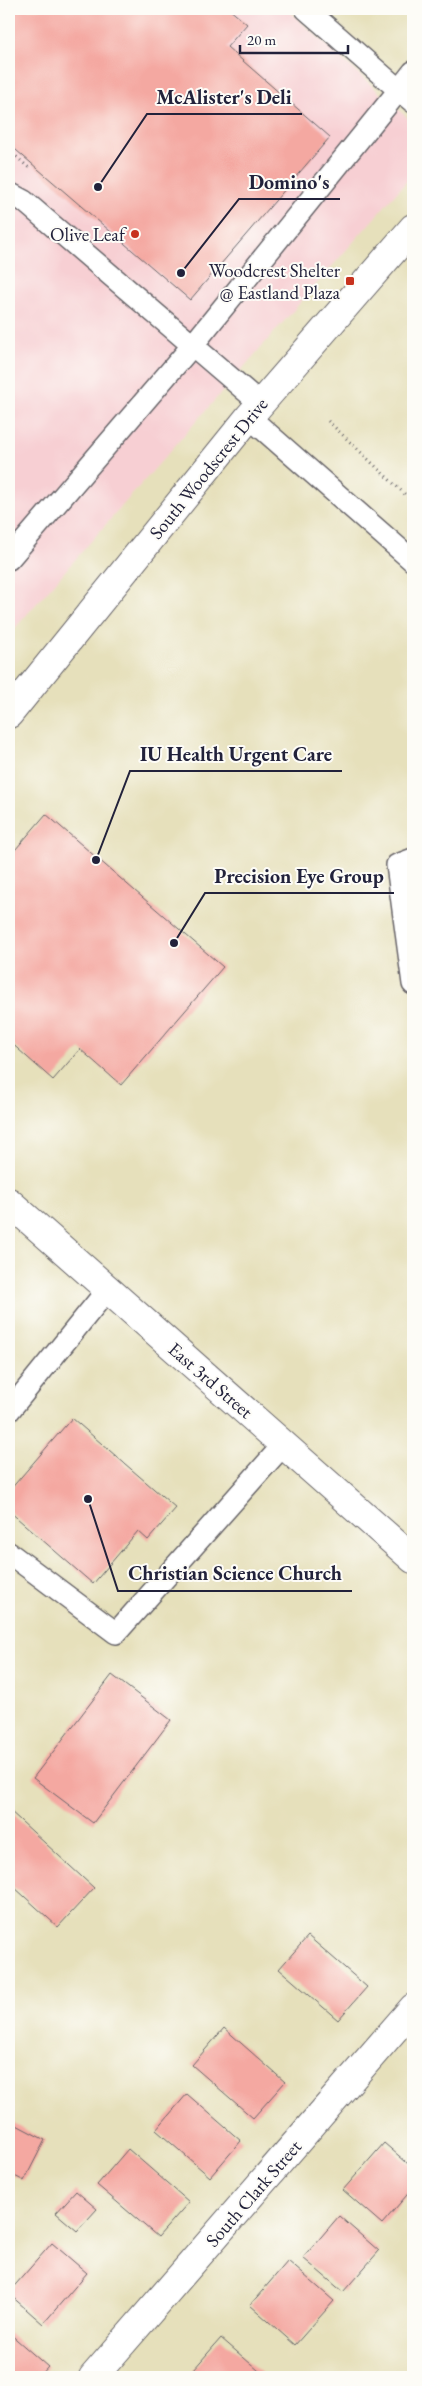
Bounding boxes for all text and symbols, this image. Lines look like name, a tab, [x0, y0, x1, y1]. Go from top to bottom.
scale bar	[240, 22, 347, 54]
text: 20 m	[247, 30, 276, 49]
callout: McAlister's Deli	[147, 79, 302, 114]
text: McAlister's Deli	[156, 84, 292, 110]
callout: Domino's	[239, 164, 340, 199]
text: Domino's	[249, 169, 329, 195]
place label: Olive Leaf	[50, 222, 127, 247]
marker: Olive Leaf	[129, 228, 141, 240]
place label: Woodcrest Shelter @ Eastland Plaza	[209, 258, 341, 305]
marker: Woodcrest Shelter @ Eastland Plaza	[344, 275, 356, 287]
street label: South Woodscrest Drive	[143, 392, 273, 544]
callout: IU Health Urgent Care	[130, 736, 342, 771]
text: IU Health Urgent Care	[140, 741, 332, 767]
callout: Precision Eye Group	[205, 858, 394, 893]
text: Precision Eye Group	[214, 863, 384, 889]
street label: East 3rd Street	[163, 1337, 258, 1424]
callout: Christian Science Church	[118, 1556, 352, 1591]
text: Christian Science Church	[128, 1560, 342, 1586]
street label: South Clark Street	[200, 2134, 307, 2252]

